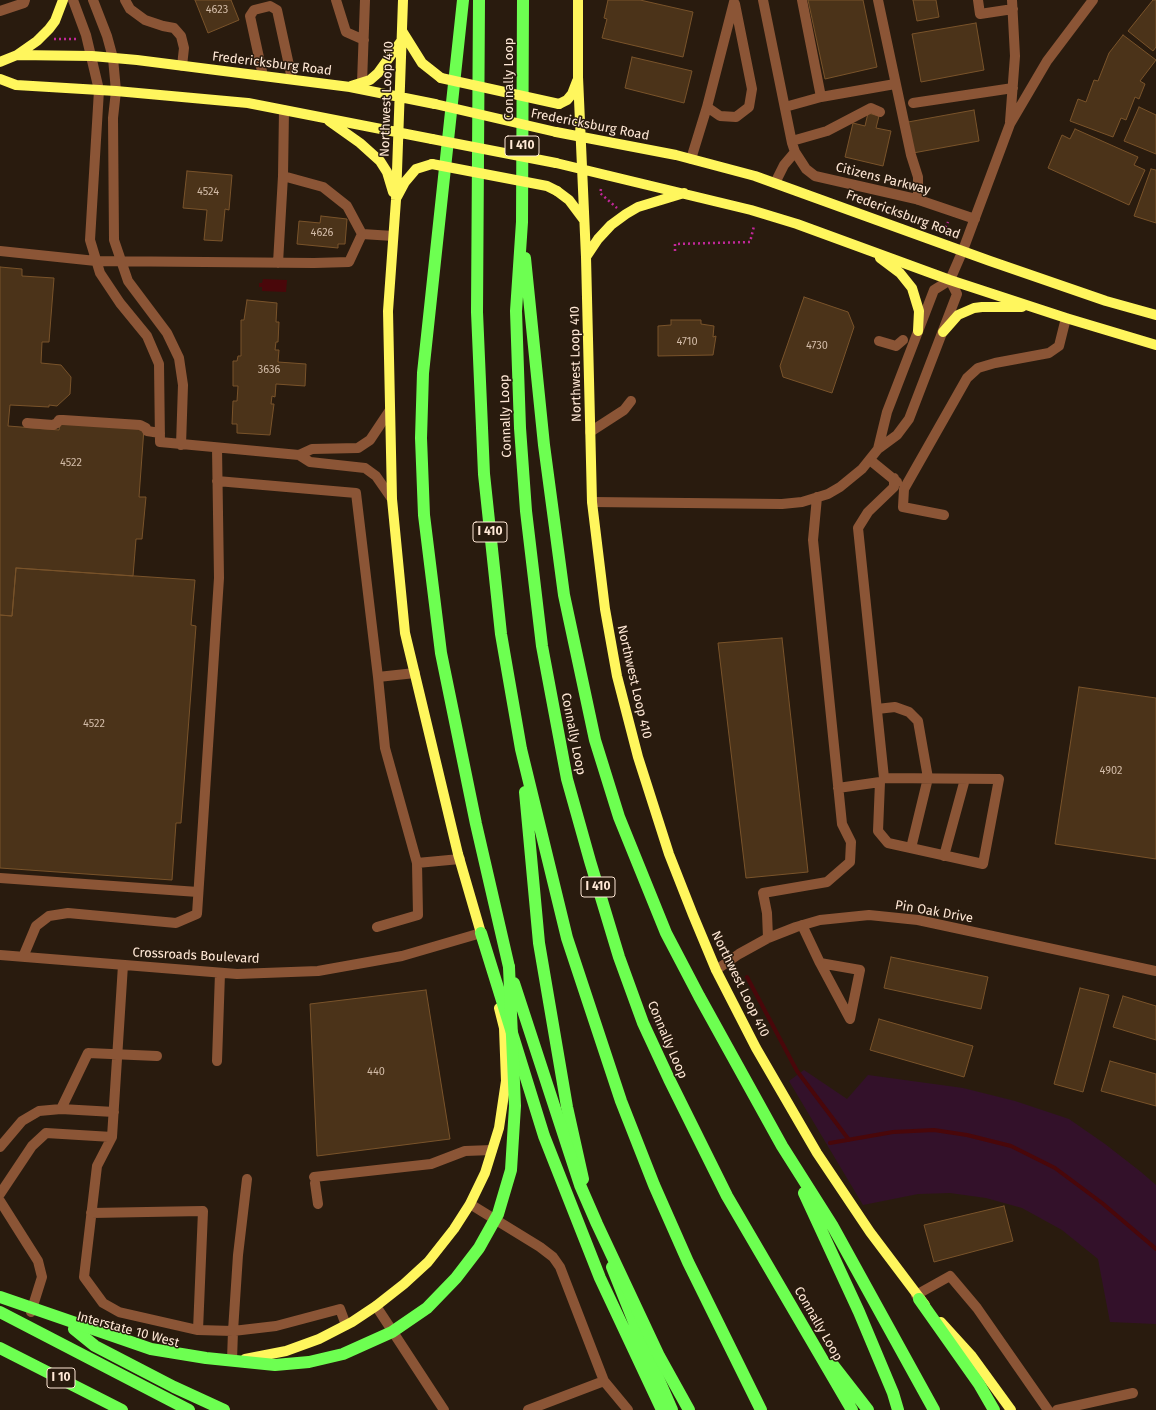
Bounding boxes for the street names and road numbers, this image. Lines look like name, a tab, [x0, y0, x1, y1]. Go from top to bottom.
street label: Connally Loop	[501, 37, 517, 121]
street label: Northwest Loop 410	[377, 41, 397, 157]
street label: Fredericksburg Road	[211, 49, 333, 79]
street label: Fredericksburg Road	[529, 106, 651, 144]
road number: I 410	[505, 136, 539, 156]
street label: Citizens Parkway	[834, 160, 932, 198]
street label: Fredericksburg Road	[844, 187, 962, 243]
street label: Northwest Loop 410	[567, 306, 585, 422]
street label: Connally Loop	[497, 374, 515, 458]
road number: I 410	[473, 522, 507, 542]
street label: Northwest Loop 410	[613, 624, 655, 740]
street label: Connally Loop	[557, 692, 589, 776]
road number: I 410	[581, 877, 615, 897]
street label: Pin Oak Drive	[894, 897, 974, 927]
street label: Northwest Loop 410	[708, 928, 772, 1040]
street label: Crossroads Boulevard	[132, 945, 260, 967]
street label: Connally Loop	[644, 999, 690, 1081]
street label: Connally Loop	[790, 1284, 846, 1364]
street label: Interstate 10 West	[75, 1309, 181, 1351]
road number: I 10	[47, 1368, 75, 1388]

